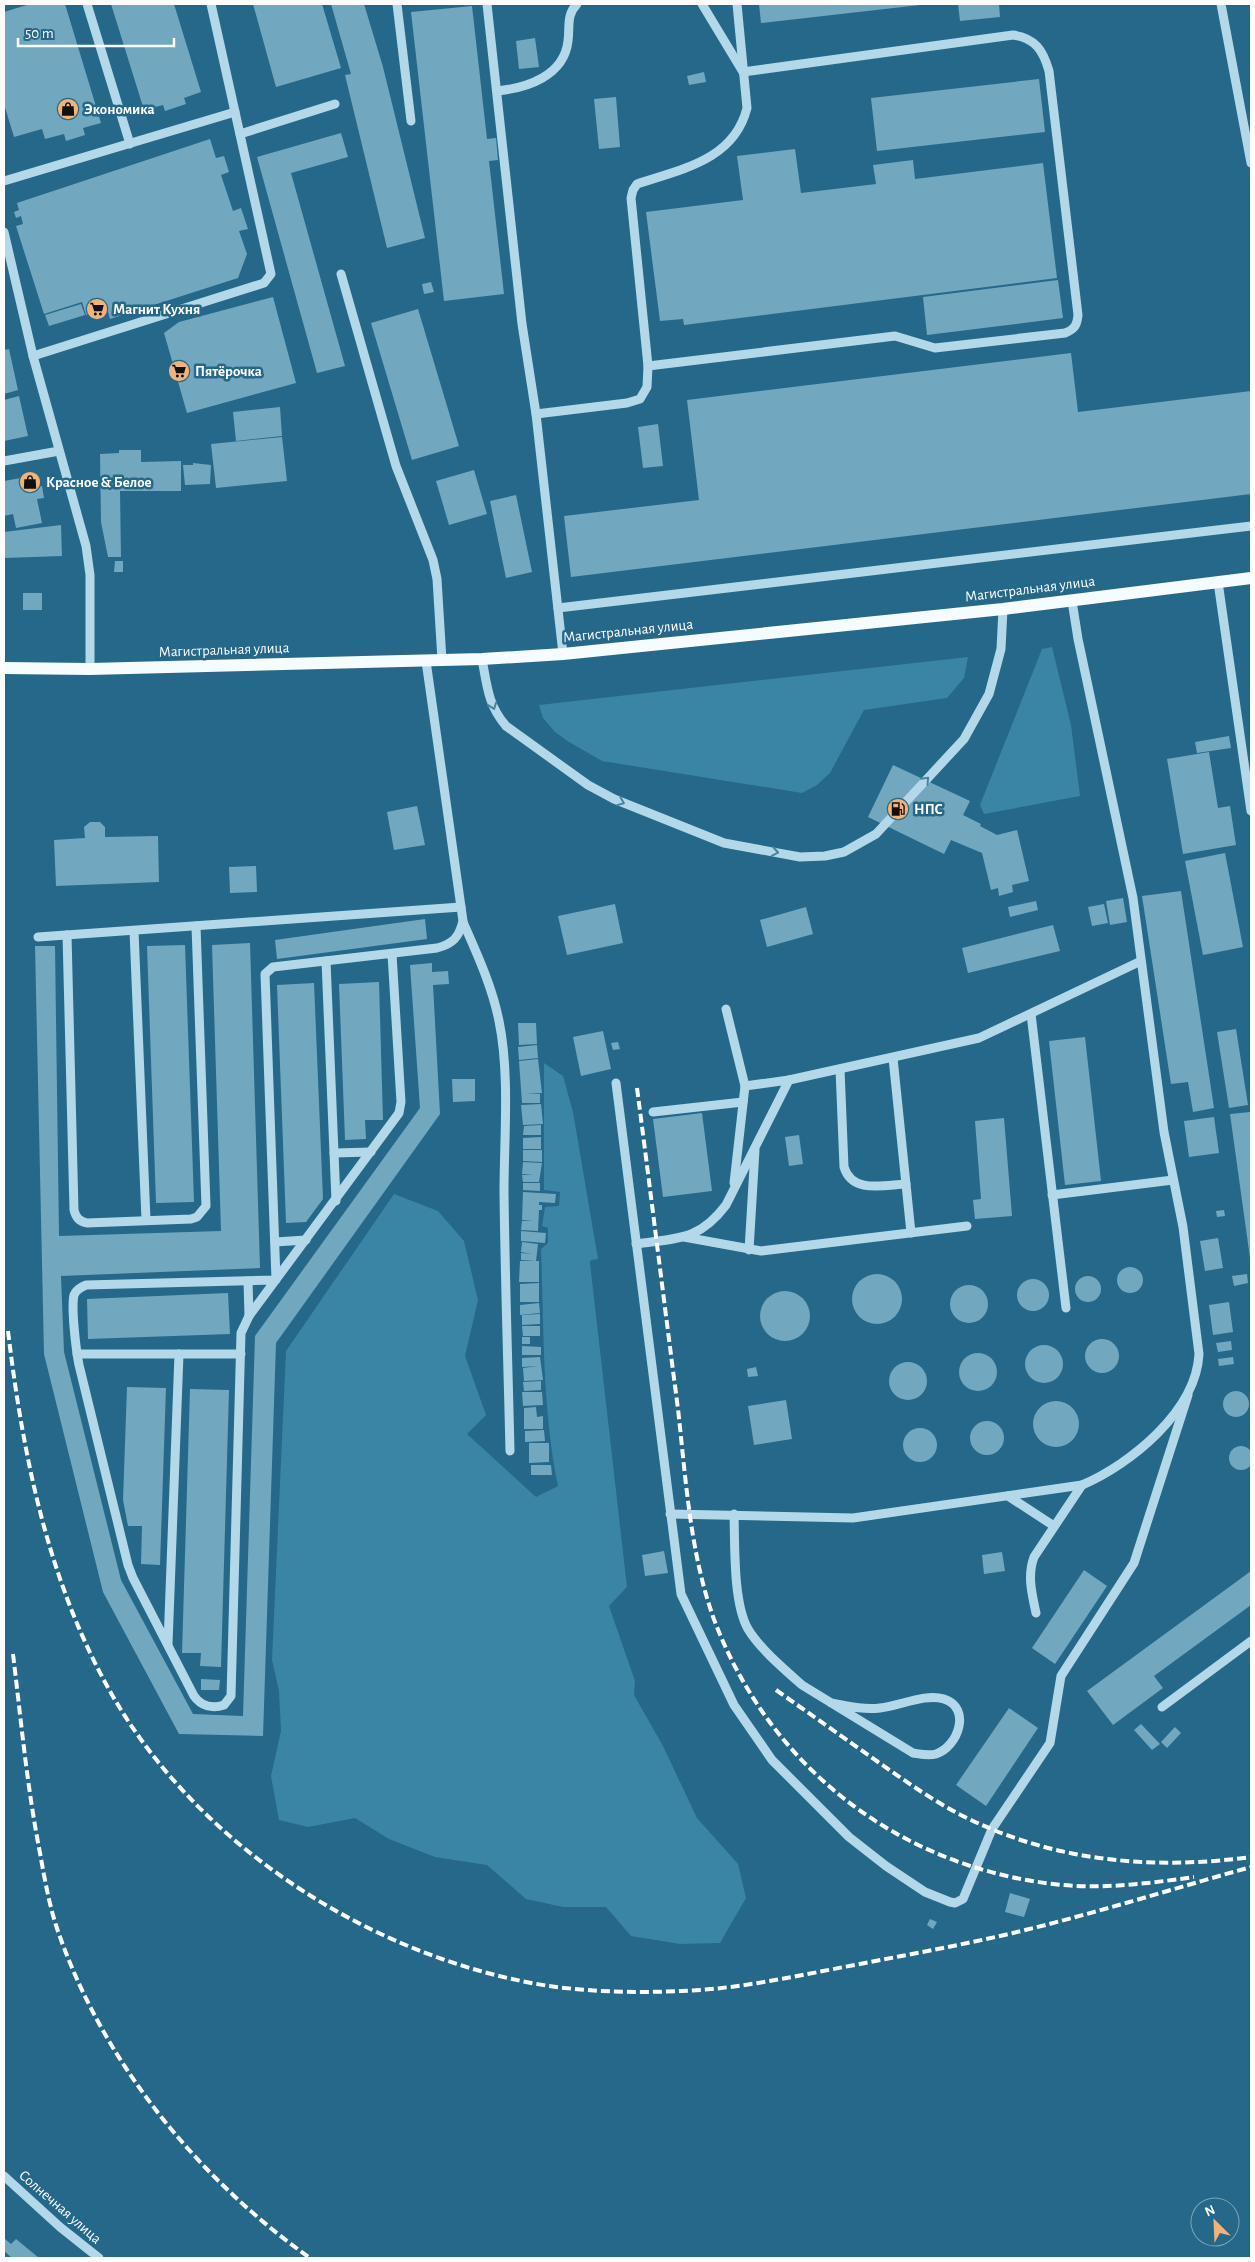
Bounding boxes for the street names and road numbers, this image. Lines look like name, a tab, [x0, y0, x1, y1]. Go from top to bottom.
street label: Магистральная улица	[964, 574, 1096, 604]
street label: Магистральная улица	[562, 617, 694, 645]
street label: Магистральная улица	[158, 640, 290, 660]
street label: Солнечная улица	[16, 2167, 104, 2247]

